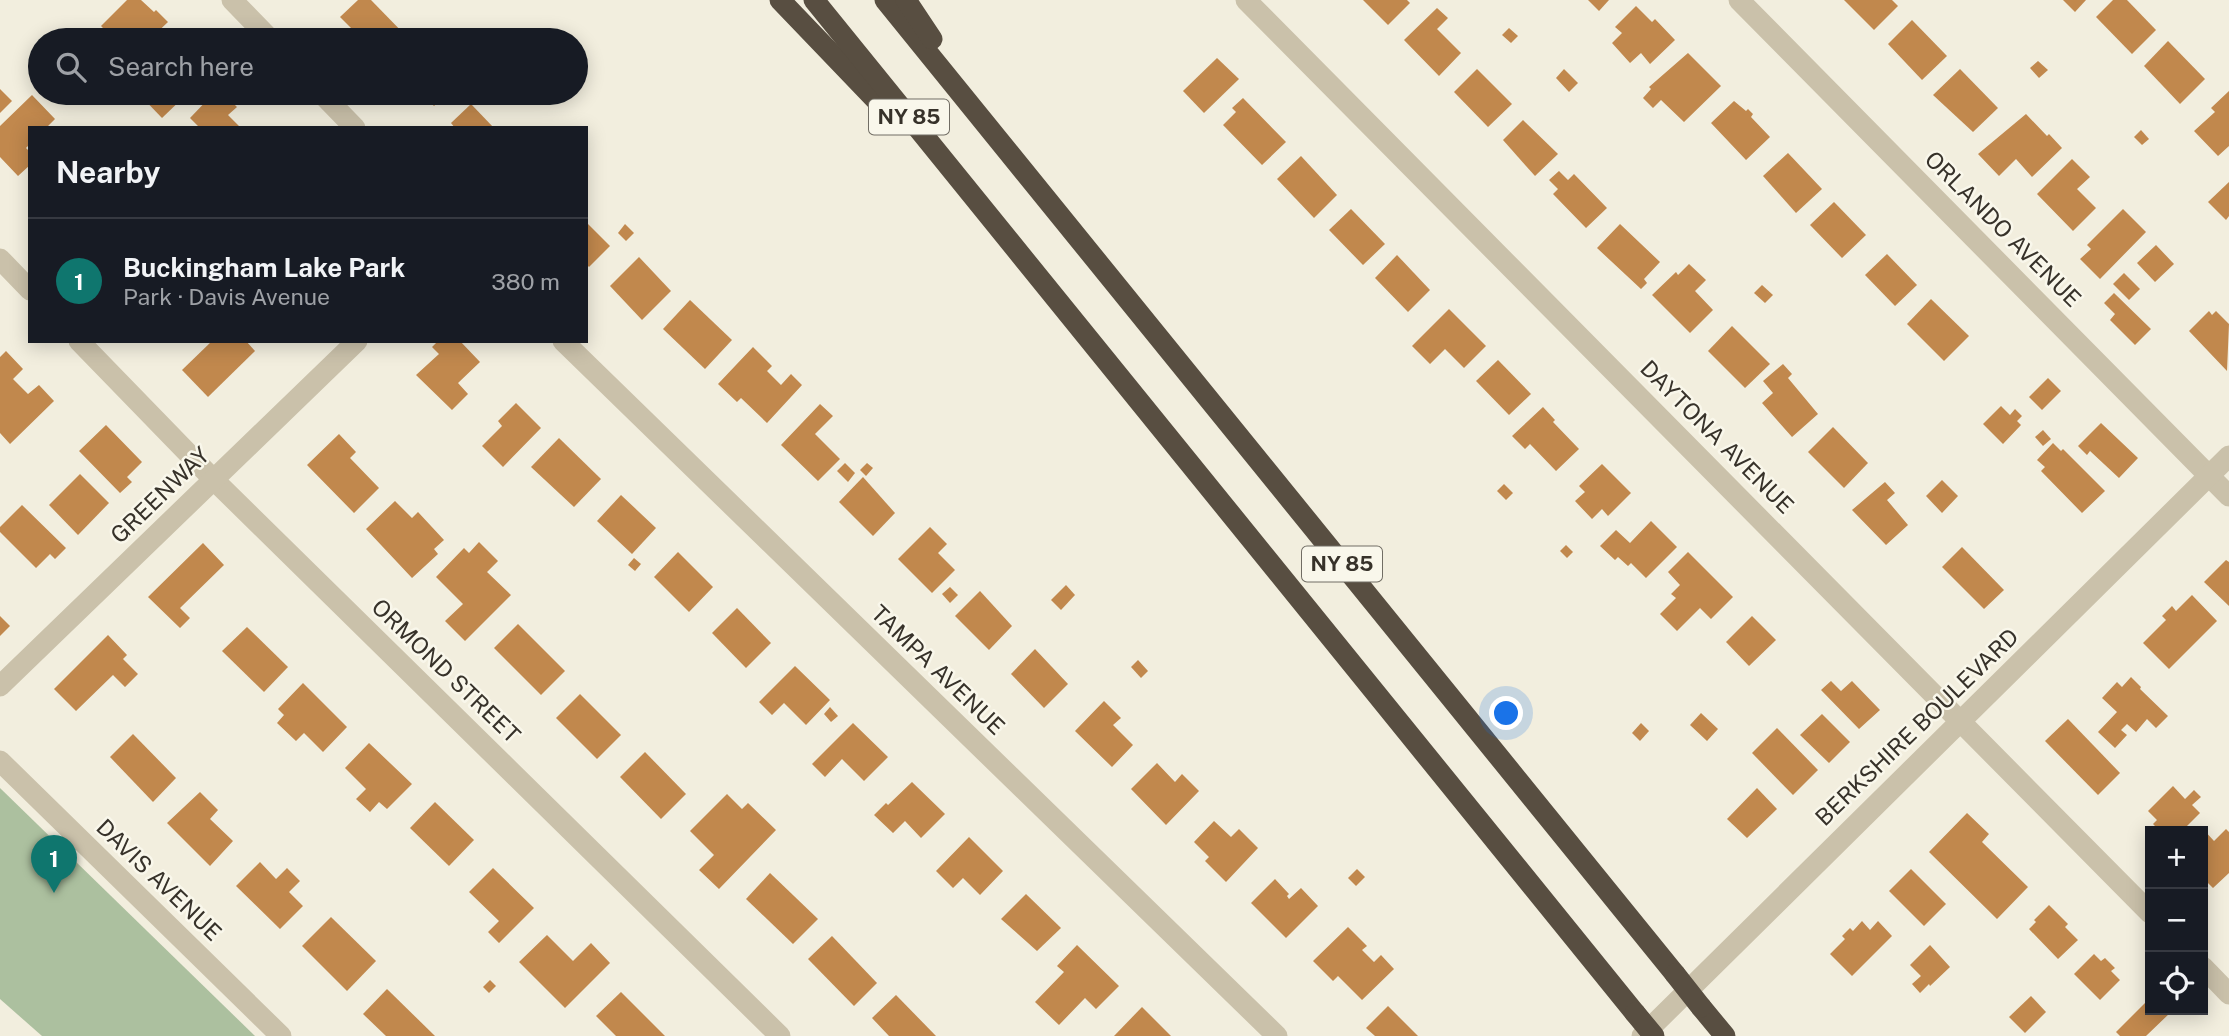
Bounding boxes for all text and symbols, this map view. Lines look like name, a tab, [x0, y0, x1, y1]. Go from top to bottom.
search box	[28, 28, 588, 105]
icon: search	[52, 48, 90, 86]
text: Search here	[108, 51, 254, 82]
road number: NY 85	[869, 100, 949, 134]
street label: ORLANDO AVENUE	[1920, 145, 2087, 312]
text: Nearby	[56, 154, 160, 190]
text: Buckingham Lake Park	[123, 252, 405, 283]
text: 1	[74, 268, 84, 295]
text: 380 m	[491, 268, 560, 295]
text: Park · Davis Avenue	[123, 283, 330, 310]
street label: DAYTONA AVENUE	[1635, 354, 1800, 519]
street label: GREENWAY	[105, 441, 215, 548]
road number: NY 85	[1302, 546, 1382, 582]
street label: ORMOND STREET	[367, 593, 526, 749]
street label: TAMPA AVENUE	[866, 599, 1011, 740]
street label: BERKSHIRE BOULEVARD	[1810, 623, 2024, 831]
your location	[1489, 696, 1523, 730]
street label: DAVIS AVENUE	[91, 813, 227, 946]
map controls	[2145, 826, 2208, 1015]
button: +	[2145, 826, 2208, 889]
pin: 1	[31, 835, 77, 893]
button: −	[2145, 889, 2208, 952]
button: locate	[2145, 952, 2208, 1015]

